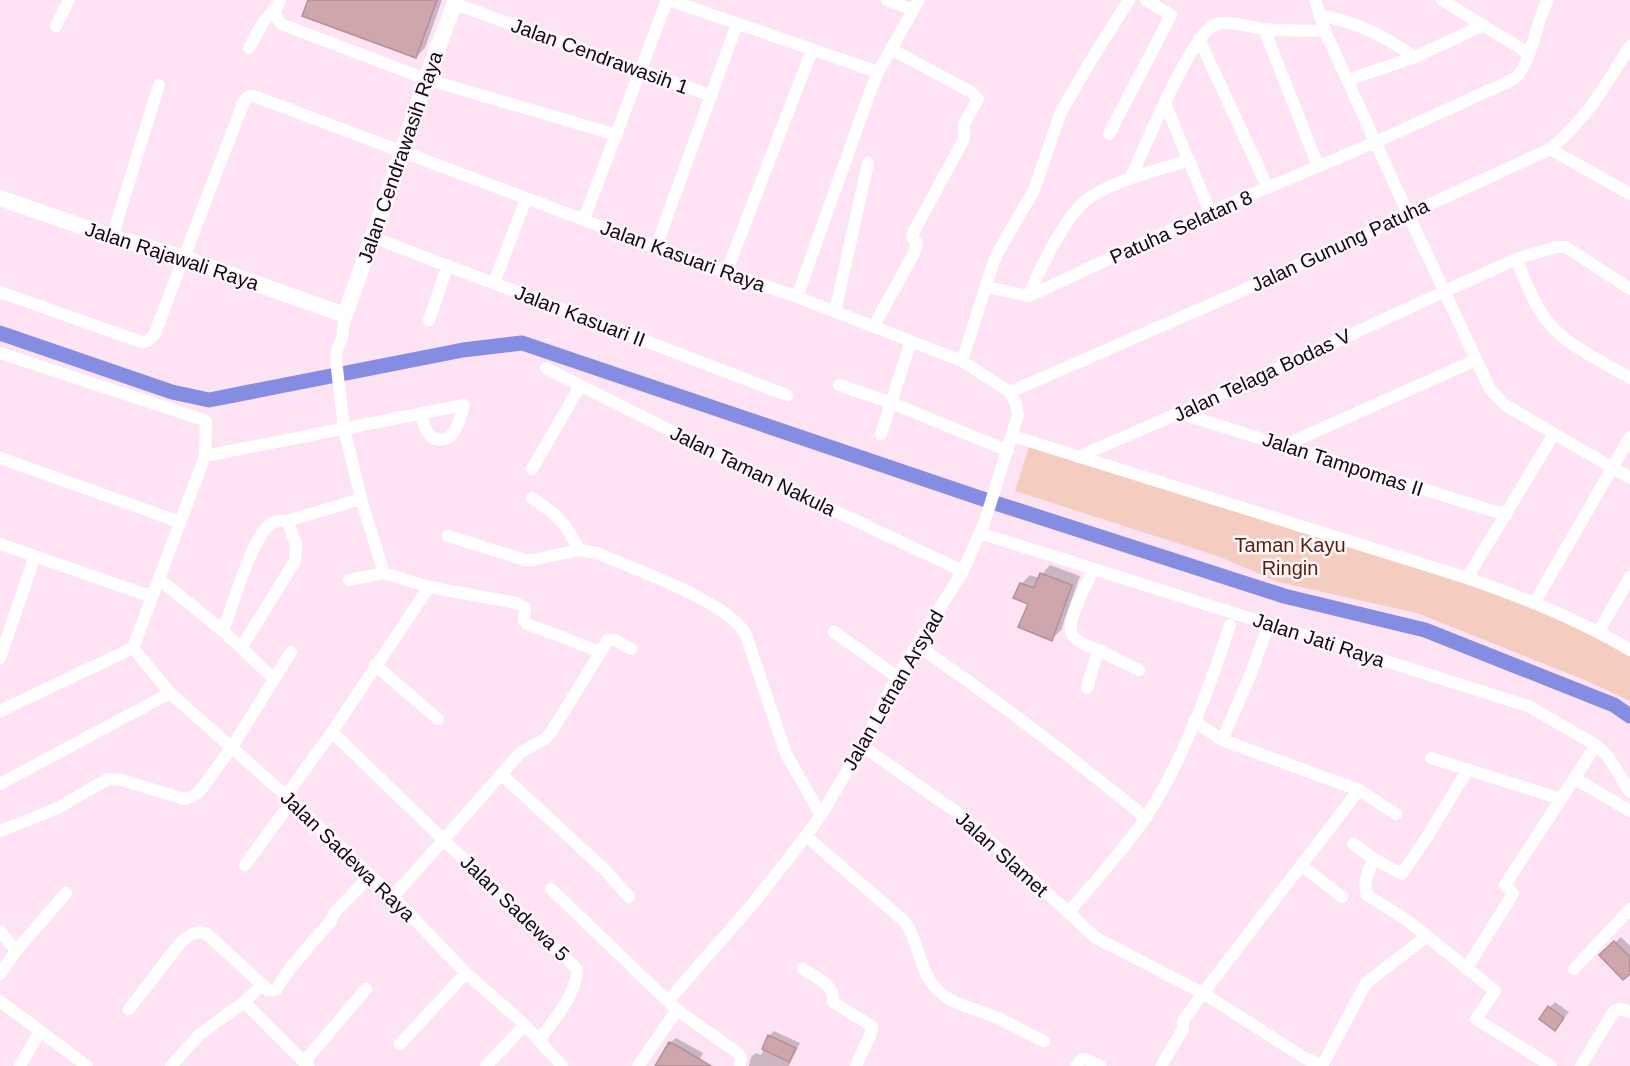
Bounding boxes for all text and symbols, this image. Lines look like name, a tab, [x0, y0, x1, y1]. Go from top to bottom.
street label: Jalan Cendrawasih 1	[508, 14, 692, 98]
street label: Jalan Cendrawasih Raya	[353, 47, 447, 266]
street label: Patuha Selatan 8	[1106, 186, 1256, 268]
street label: Jalan Gunung Patuha	[1248, 194, 1433, 296]
street label: Jalan Kasuari Raya	[598, 216, 769, 296]
street label: Jalan Rajawali Raya	[82, 218, 262, 295]
street label: Jalan Kasuari II	[512, 281, 648, 351]
street label: Jalan Telaga Bodas V	[1170, 324, 1355, 426]
street label: Jalan Taman Nakula	[667, 421, 840, 521]
street label: Jalan Tampomas II	[1260, 428, 1426, 500]
park label: Taman Kayu Ringin	[1234, 534, 1346, 579]
street label: Jalan Letnan Arsyad	[838, 606, 948, 774]
street label: Jalan Jati Raya	[1251, 608, 1388, 672]
street label: Jalan Sadewa Raya	[276, 786, 420, 926]
street label: Jalan Slamet	[952, 807, 1053, 901]
street label: Jalan Sadewa 5	[456, 851, 574, 965]

